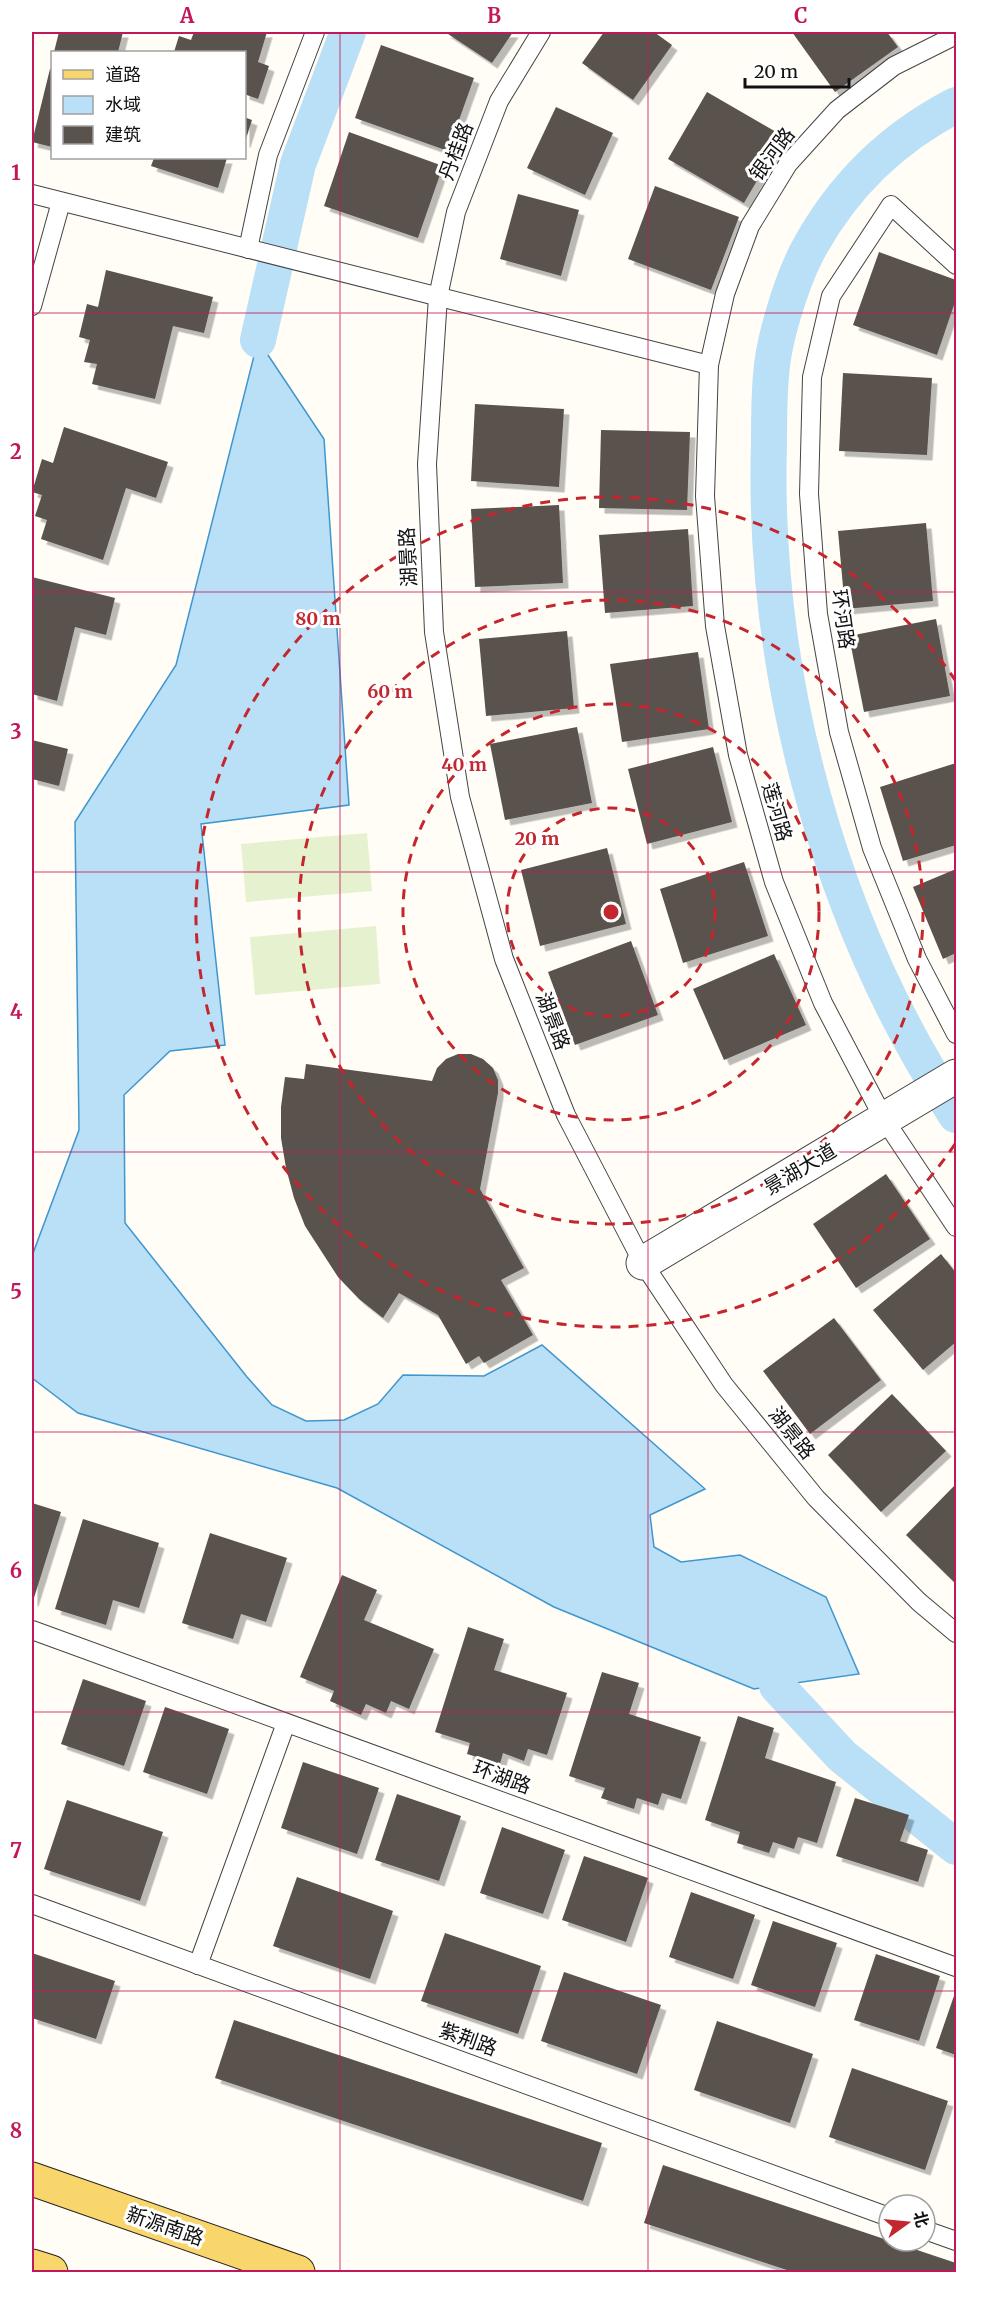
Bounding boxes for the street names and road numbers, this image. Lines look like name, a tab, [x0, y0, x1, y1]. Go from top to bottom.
street label: 丹桂路	[433, 118, 478, 183]
street label: 银河路	[744, 122, 800, 185]
street label: 湖景路	[393, 526, 422, 588]
street label: 环河路	[827, 587, 860, 650]
street label: 莲河路	[757, 780, 798, 844]
street label: 湖景路	[531, 988, 576, 1053]
street label: 景湖大道	[759, 1137, 840, 1200]
street label: 湖景路	[764, 1402, 821, 1464]
street label: 环湖路	[470, 1755, 535, 1799]
street label: 紫荆路	[436, 2017, 501, 2061]
street label: 新源南路	[123, 2201, 207, 2250]

